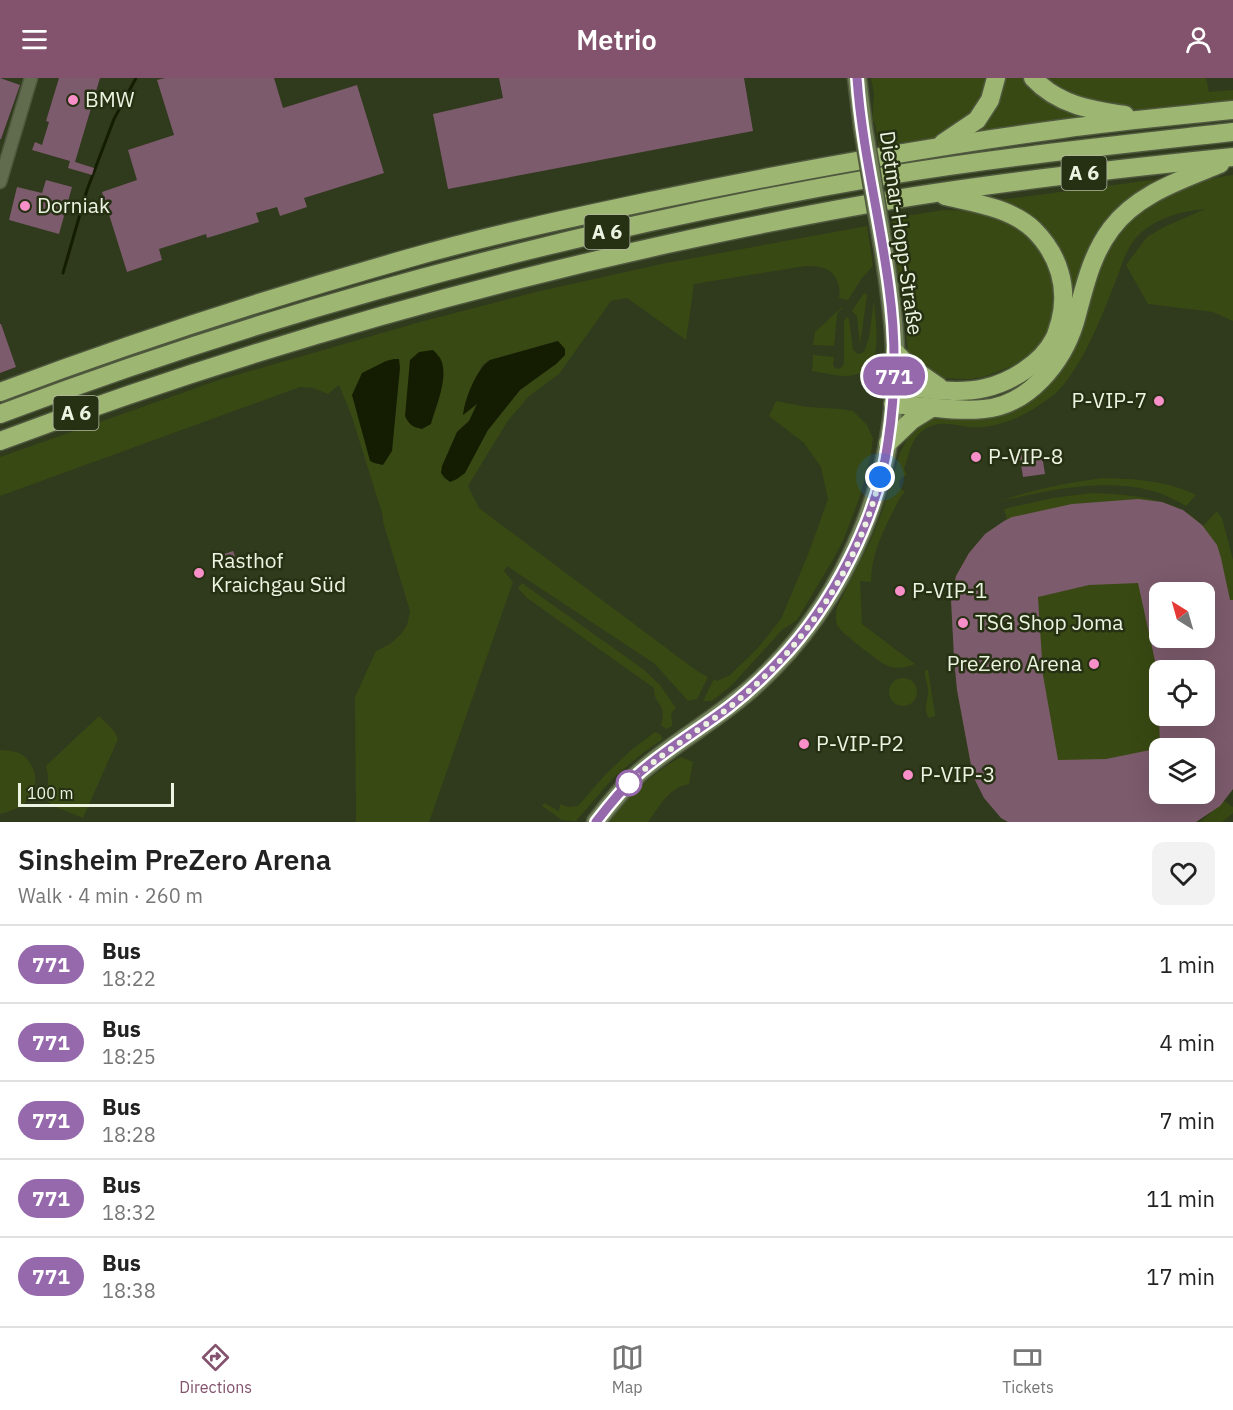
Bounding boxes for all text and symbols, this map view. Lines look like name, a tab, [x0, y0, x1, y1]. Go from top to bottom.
text: Metrio	[576, 22, 657, 57]
icon: menu	[18, 23, 51, 56]
icon: person	[1182, 23, 1215, 56]
place label: BMW	[85, 85, 135, 113]
marker: BMW	[66, 93, 80, 107]
street label: Dietmar-Hopp-Straße	[874, 129, 930, 337]
road number: A 6	[1062, 156, 1106, 190]
place label: Dorniak	[37, 191, 110, 219]
marker: Dorniak	[18, 199, 32, 213]
road number: A 6	[584, 215, 630, 249]
line badge: 771	[860, 356, 928, 396]
text: 771	[875, 362, 913, 390]
place label: P-VIP-7	[1072, 386, 1147, 414]
marker: P-VIP-7	[1152, 394, 1166, 408]
road number: A 6	[54, 396, 98, 430]
place label: P-VIP-8	[988, 442, 1063, 470]
marker: P-VIP-8	[969, 450, 983, 464]
your location	[865, 462, 895, 492]
place label: Rasthof Kraichgau Süd	[211, 546, 346, 598]
marker: Rasthof Kraichgau Süd	[192, 566, 206, 580]
place label: P-VIP-1	[912, 576, 987, 604]
north arrow	[1149, 582, 1215, 648]
map controls	[1149, 582, 1215, 804]
marker: P-VIP-1	[893, 584, 907, 598]
place label: TSG Shop Joma	[975, 608, 1124, 636]
marker: TSG Shop Joma	[956, 616, 970, 630]
place label: PreZero Arena	[947, 649, 1082, 677]
marker: PreZero Arena	[1087, 657, 1101, 671]
button: locate	[1149, 660, 1215, 726]
place label: P-VIP-P2	[816, 729, 904, 757]
marker: P-VIP-P2	[797, 737, 811, 751]
button: layers	[1149, 738, 1215, 804]
place label: P-VIP-3	[920, 760, 995, 788]
marker: P-VIP-3	[901, 768, 915, 782]
unlabelled marker	[616, 770, 642, 796]
scale bar	[18, 780, 174, 808]
text: 100 m	[27, 783, 74, 803]
text: Sinsheim PreZero Arena	[18, 841, 331, 878]
button: heart	[1152, 842, 1215, 905]
text: Walk · 4 min · 260 m	[18, 882, 203, 909]
text: Bus	[102, 936, 141, 965]
text: 771	[32, 950, 70, 978]
text: 1 min	[1159, 950, 1215, 979]
text: 18:22	[102, 965, 156, 992]
text: Bus	[102, 1014, 141, 1043]
text: 771	[32, 1028, 70, 1056]
text: 4 min	[1159, 1028, 1215, 1057]
text: 18:25	[102, 1043, 156, 1070]
text: Bus	[102, 1092, 141, 1121]
text: 771	[32, 1106, 70, 1134]
text: 7 min	[1159, 1106, 1215, 1135]
text: 18:28	[102, 1121, 156, 1148]
text: Bus	[102, 1170, 141, 1199]
text: 771	[32, 1184, 70, 1212]
text: 11 min	[1146, 1184, 1215, 1213]
text: 18:32	[102, 1199, 156, 1226]
text: Bus	[102, 1248, 141, 1277]
text: 771	[32, 1262, 70, 1290]
text: 17 min	[1146, 1262, 1215, 1291]
text: 18:38	[102, 1277, 156, 1304]
tab: Directions	[179, 1341, 252, 1397]
tab: Map	[611, 1341, 644, 1397]
tab: Tickets	[1002, 1341, 1054, 1397]

